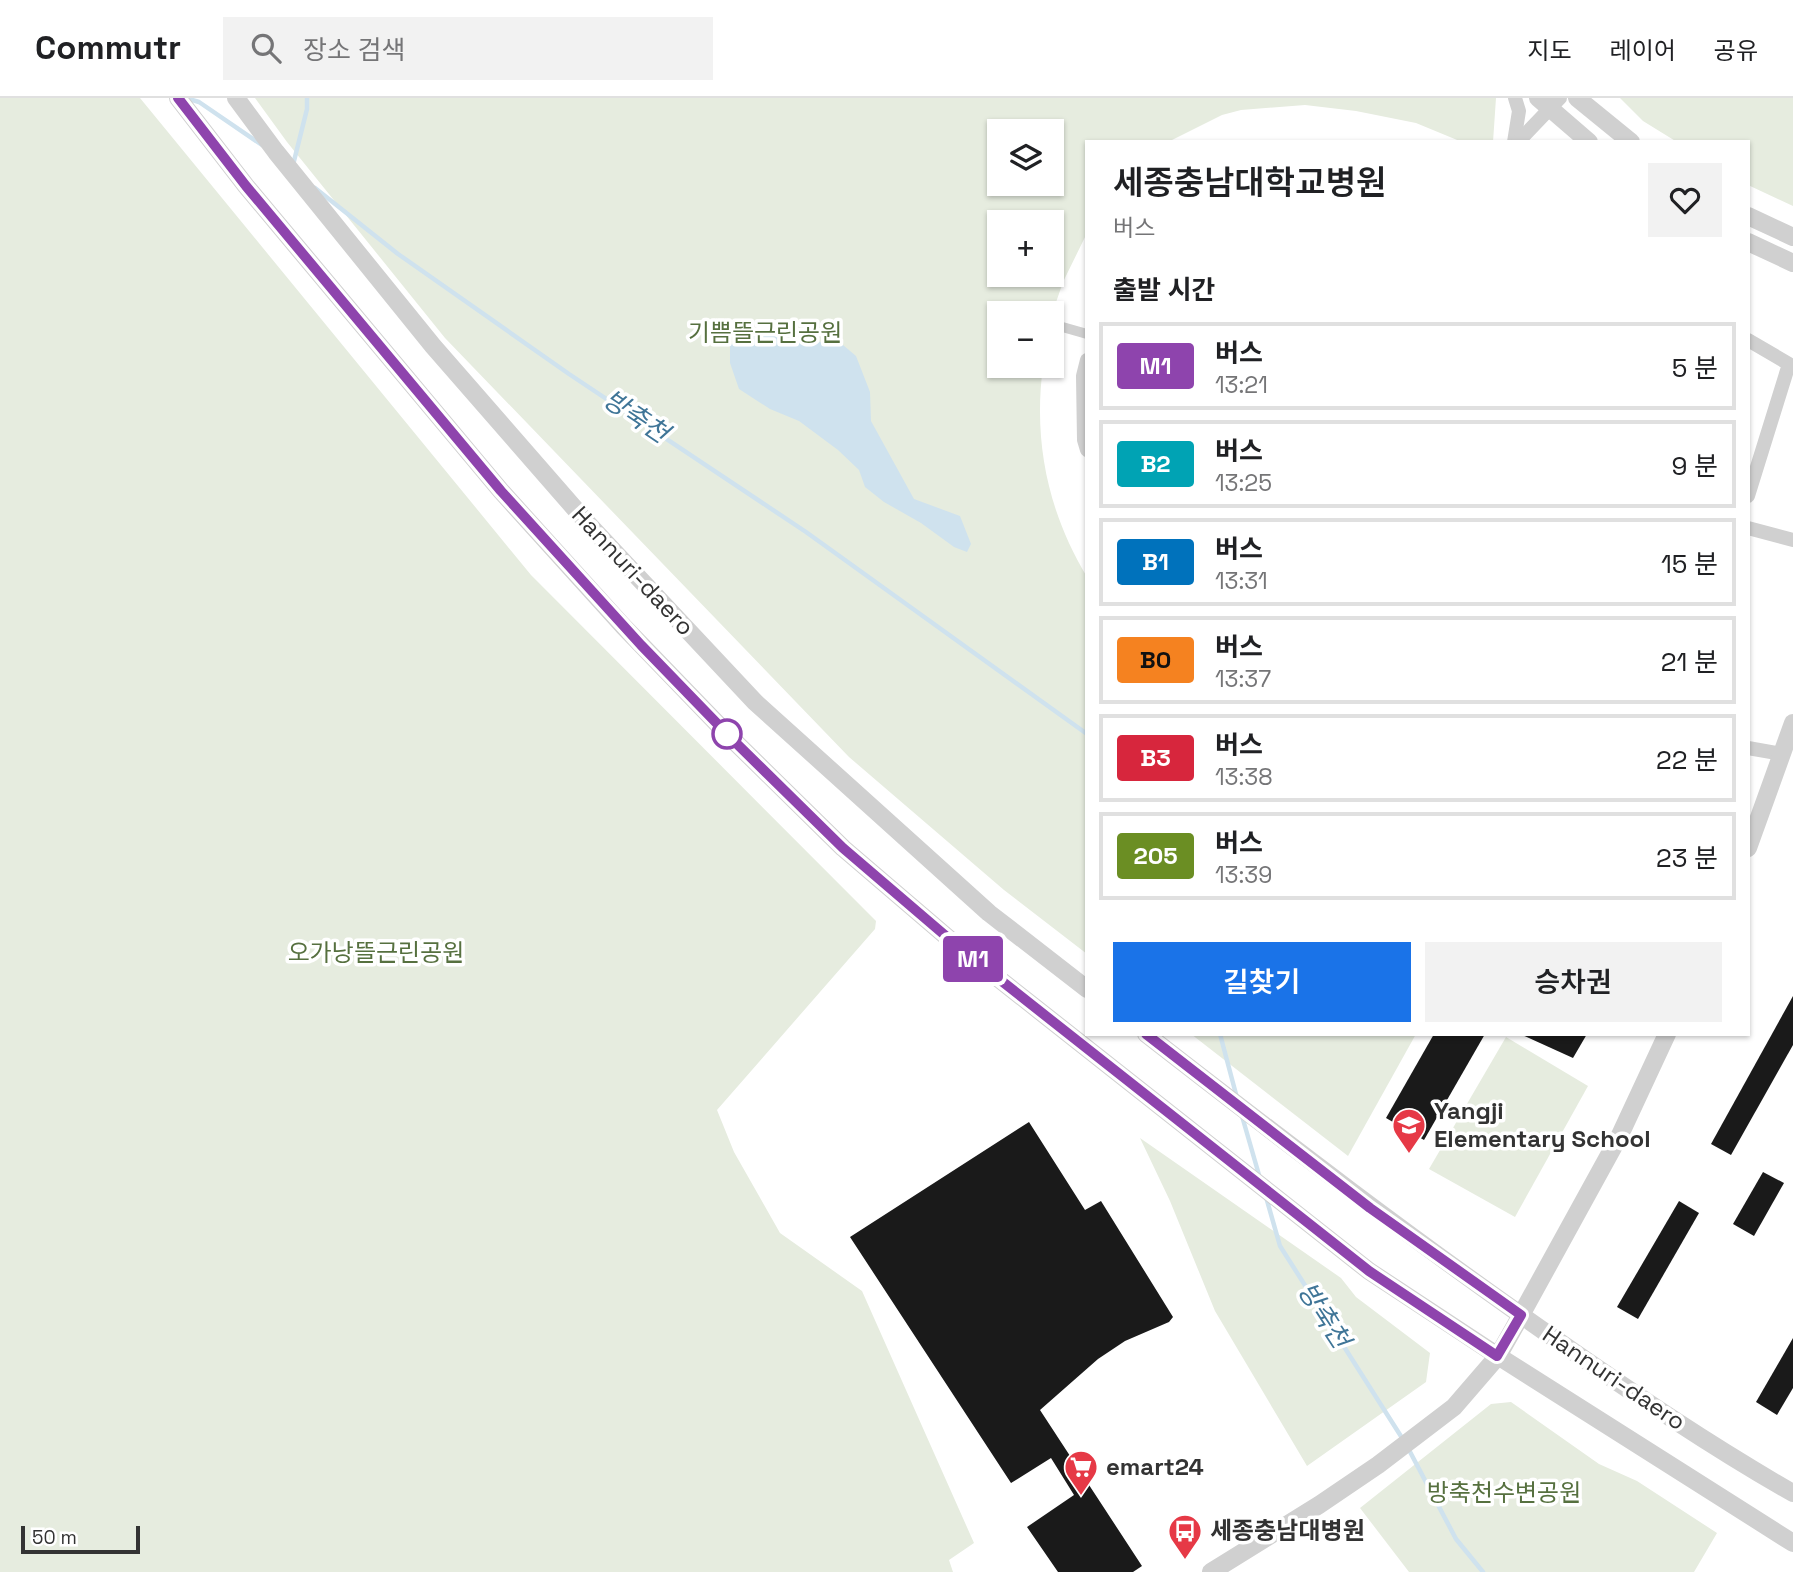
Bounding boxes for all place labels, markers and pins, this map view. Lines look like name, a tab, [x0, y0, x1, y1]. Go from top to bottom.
unlabelled marker	[712, 719, 742, 749]
place label: Yangji Elementary School	[1434, 1095, 1651, 1154]
school or university icon: Yangji Elementary School	[1390, 1106, 1428, 1155]
supermarket icon: emart24	[1062, 1448, 1100, 1497]
place label: emart24	[1106, 1451, 1204, 1482]
bus stop icon: 세종충남대병원	[1166, 1512, 1204, 1561]
place label: 세종충남대병원	[1210, 1515, 1365, 1546]

